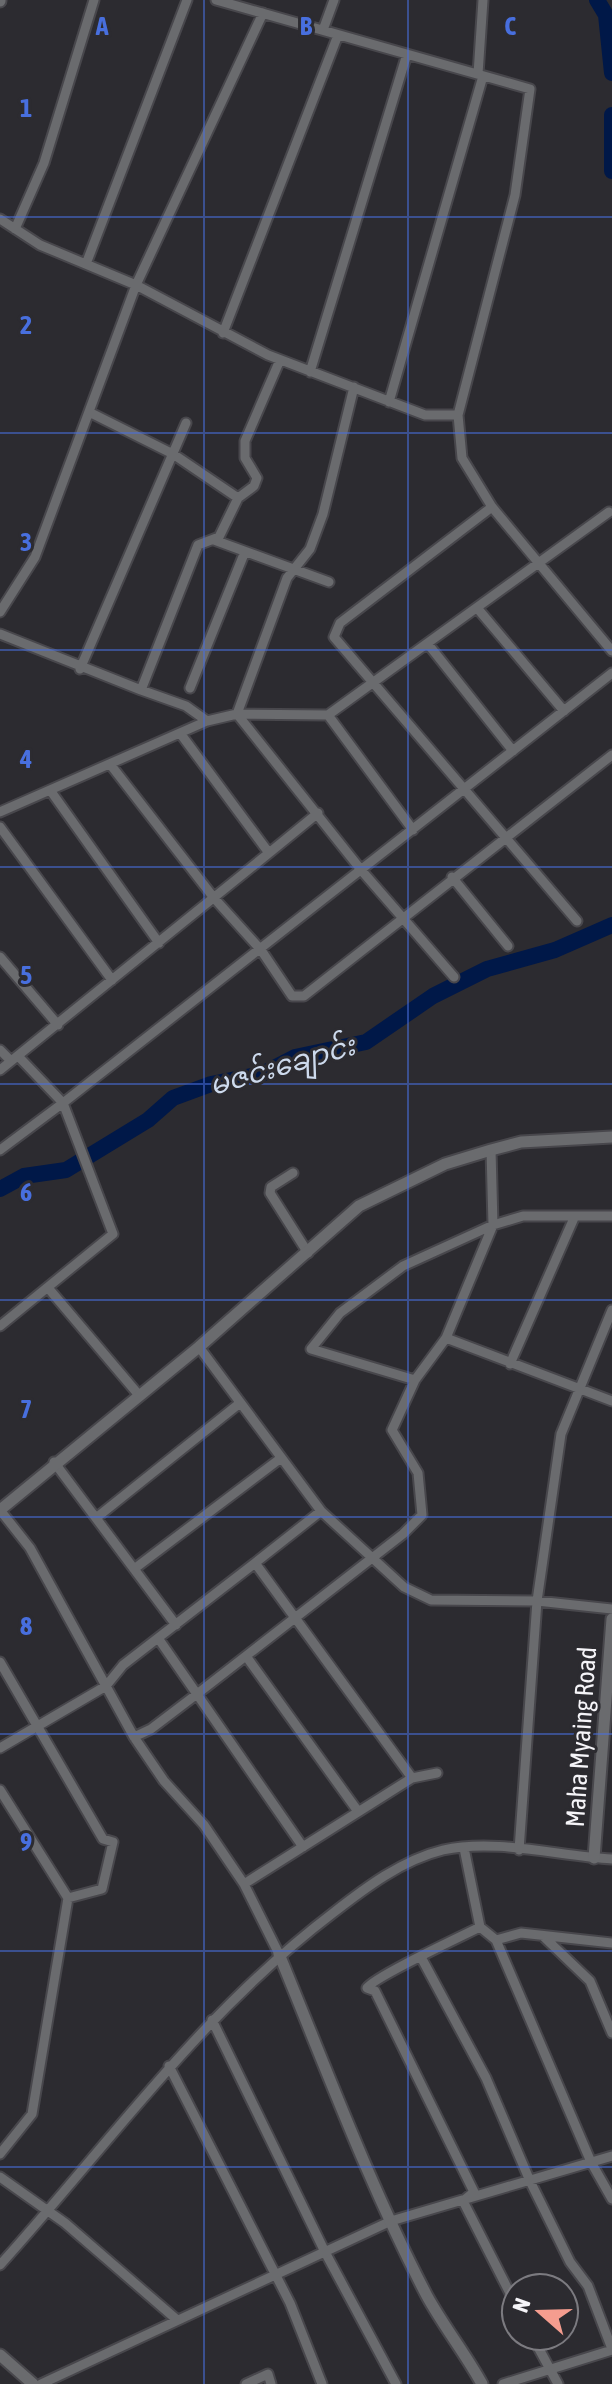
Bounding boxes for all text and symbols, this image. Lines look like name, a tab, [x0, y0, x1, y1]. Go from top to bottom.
text: A	[95, 11, 109, 41]
text: B	[300, 11, 313, 41]
text: C	[504, 11, 516, 41]
text: 1	[20, 93, 32, 123]
text: 2	[20, 310, 32, 340]
text: 3	[20, 527, 32, 557]
text: 4	[19, 744, 32, 774]
text: 5	[20, 960, 32, 990]
water label: မဇင်းချောင်း	[205, 1025, 363, 1109]
text: 6	[20, 1177, 32, 1207]
text: 7	[20, 1394, 32, 1424]
text: 8	[20, 1611, 32, 1641]
street label: Maha Myaing Road	[560, 1646, 602, 1828]
text: 9	[20, 1827, 32, 1857]
north arrow	[500, 2272, 580, 2352]
text: N	[507, 2295, 536, 2316]

